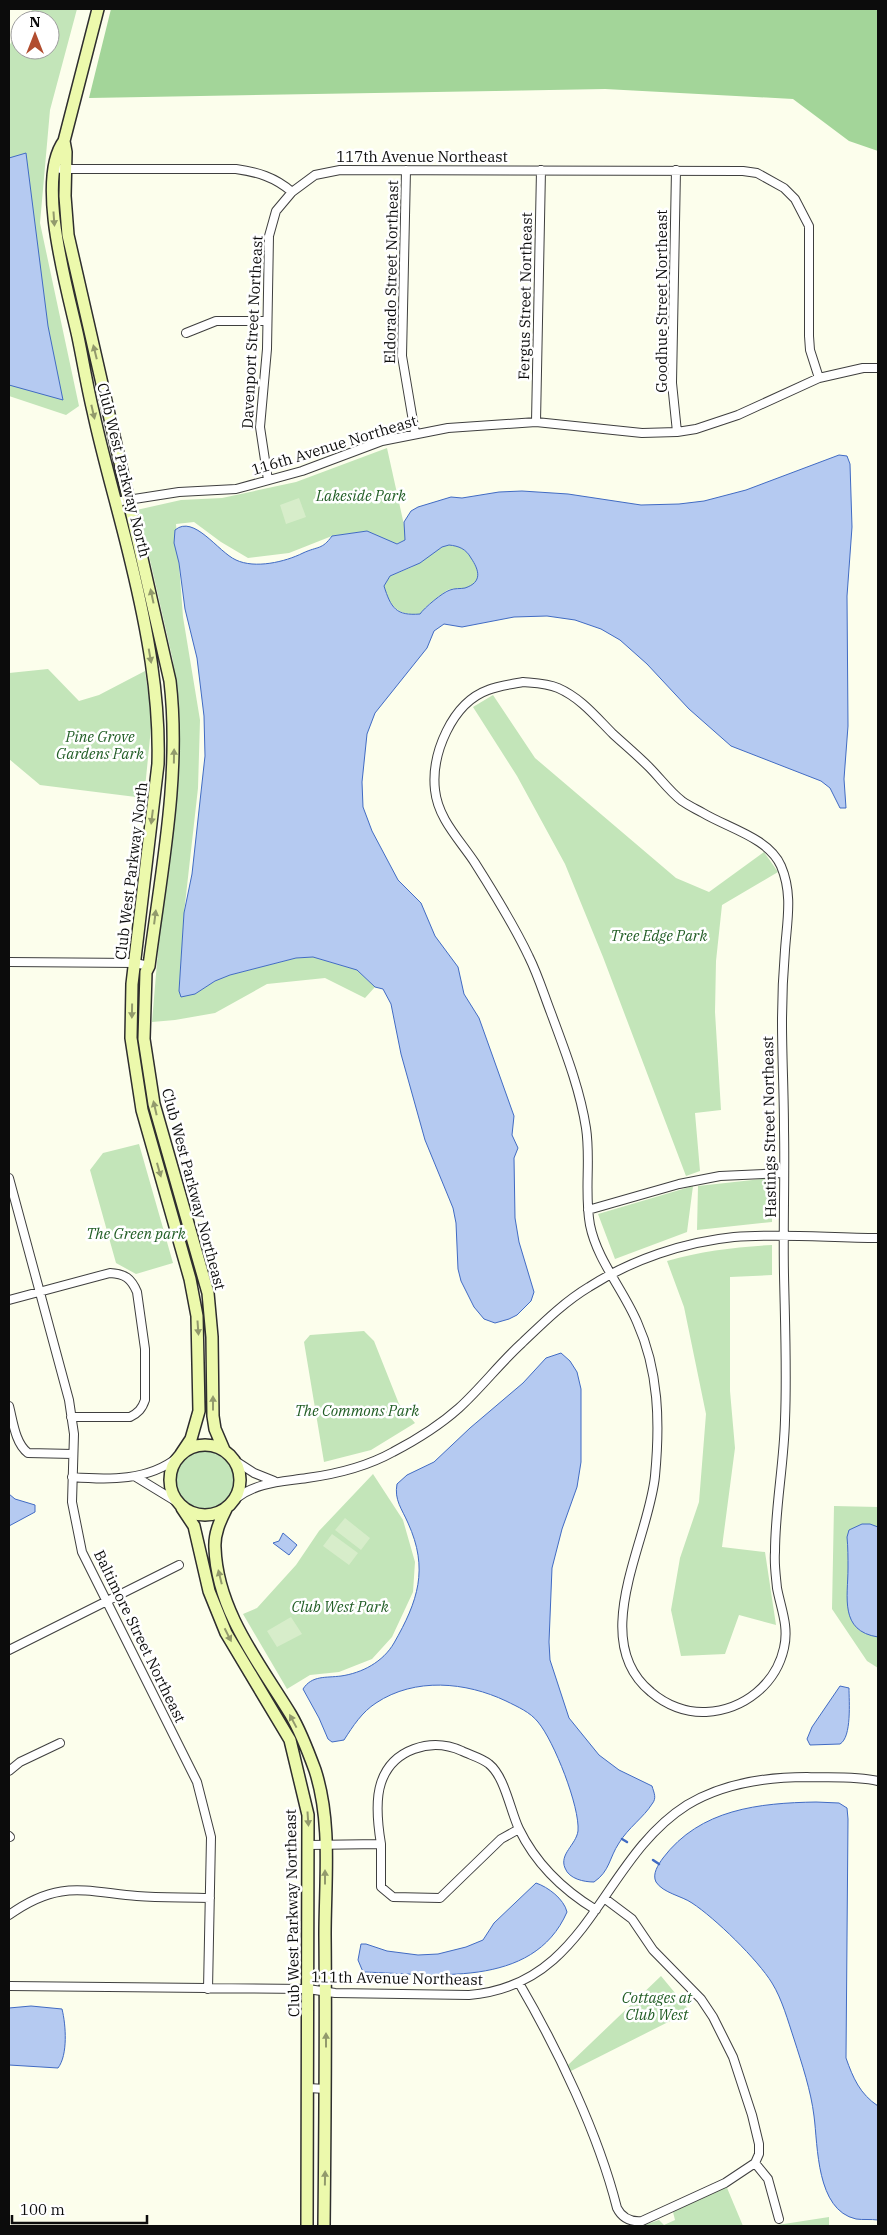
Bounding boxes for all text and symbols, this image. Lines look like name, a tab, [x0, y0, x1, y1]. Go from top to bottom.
north arrow	[10, 10, 60, 60]
text: N	[29, 13, 41, 31]
street label: 117th Avenue Northeast	[336, 147, 508, 166]
street label: Eldorado Street Northeast	[380, 180, 402, 364]
street label: Goodhue Street Northeast	[652, 209, 671, 393]
one-way arrow	[51, 211, 59, 227]
street label: Fergus Street Northeast	[514, 212, 536, 380]
street label: Davenport Street Northeast	[237, 235, 267, 429]
one-way arrow	[91, 345, 99, 360]
street label: Club West Parkway North	[93, 381, 155, 559]
one-way arrow	[89, 405, 97, 420]
street label: 116th Avenue Northeast	[249, 411, 419, 479]
park label: Lakeside Park	[315, 486, 406, 505]
one-way arrow	[147, 587, 155, 603]
one-way arrow	[147, 648, 155, 664]
park label: Pine Grove Gardens Park	[56, 727, 144, 763]
one-way arrow	[170, 748, 178, 764]
street label: Club West Parkway North	[111, 781, 151, 961]
one-way arrow	[148, 809, 156, 825]
one-way arrow	[151, 909, 159, 925]
park label: Tree Edge Park	[611, 926, 707, 945]
one-way arrow	[127, 1003, 135, 1019]
street label: Hastings Street Northeast	[758, 1036, 780, 1218]
street label: Club West Parkway Northeast	[158, 1086, 230, 1292]
one-way arrow	[151, 1101, 159, 1116]
one-way arrow	[156, 1163, 164, 1178]
park label: The Green park	[86, 1224, 186, 1243]
one-way arrow	[194, 1320, 202, 1336]
one-way arrow	[209, 1395, 217, 1411]
park label: The Commons Park	[295, 1401, 419, 1420]
street label: Baltimore Street Northeast	[90, 1547, 190, 1725]
one-way arrow	[216, 1569, 224, 1584]
park label: Club West Park	[291, 1597, 389, 1616]
one-way arrow	[224, 1628, 232, 1642]
one-way arrow	[289, 1713, 297, 1728]
street label: Club West Parkway Northeast	[281, 1809, 303, 2017]
one-way arrow	[305, 1812, 313, 1828]
one-way arrow	[321, 1869, 329, 1885]
street label: 111th Avenue Northeast	[311, 1967, 483, 1989]
park label: Cottages at Club West	[622, 1988, 693, 2024]
one-way arrow	[322, 2032, 330, 2048]
one-way arrow	[321, 2169, 329, 2185]
scale bar	[12, 2192, 148, 2224]
text: 100 m	[20, 2200, 65, 2219]

